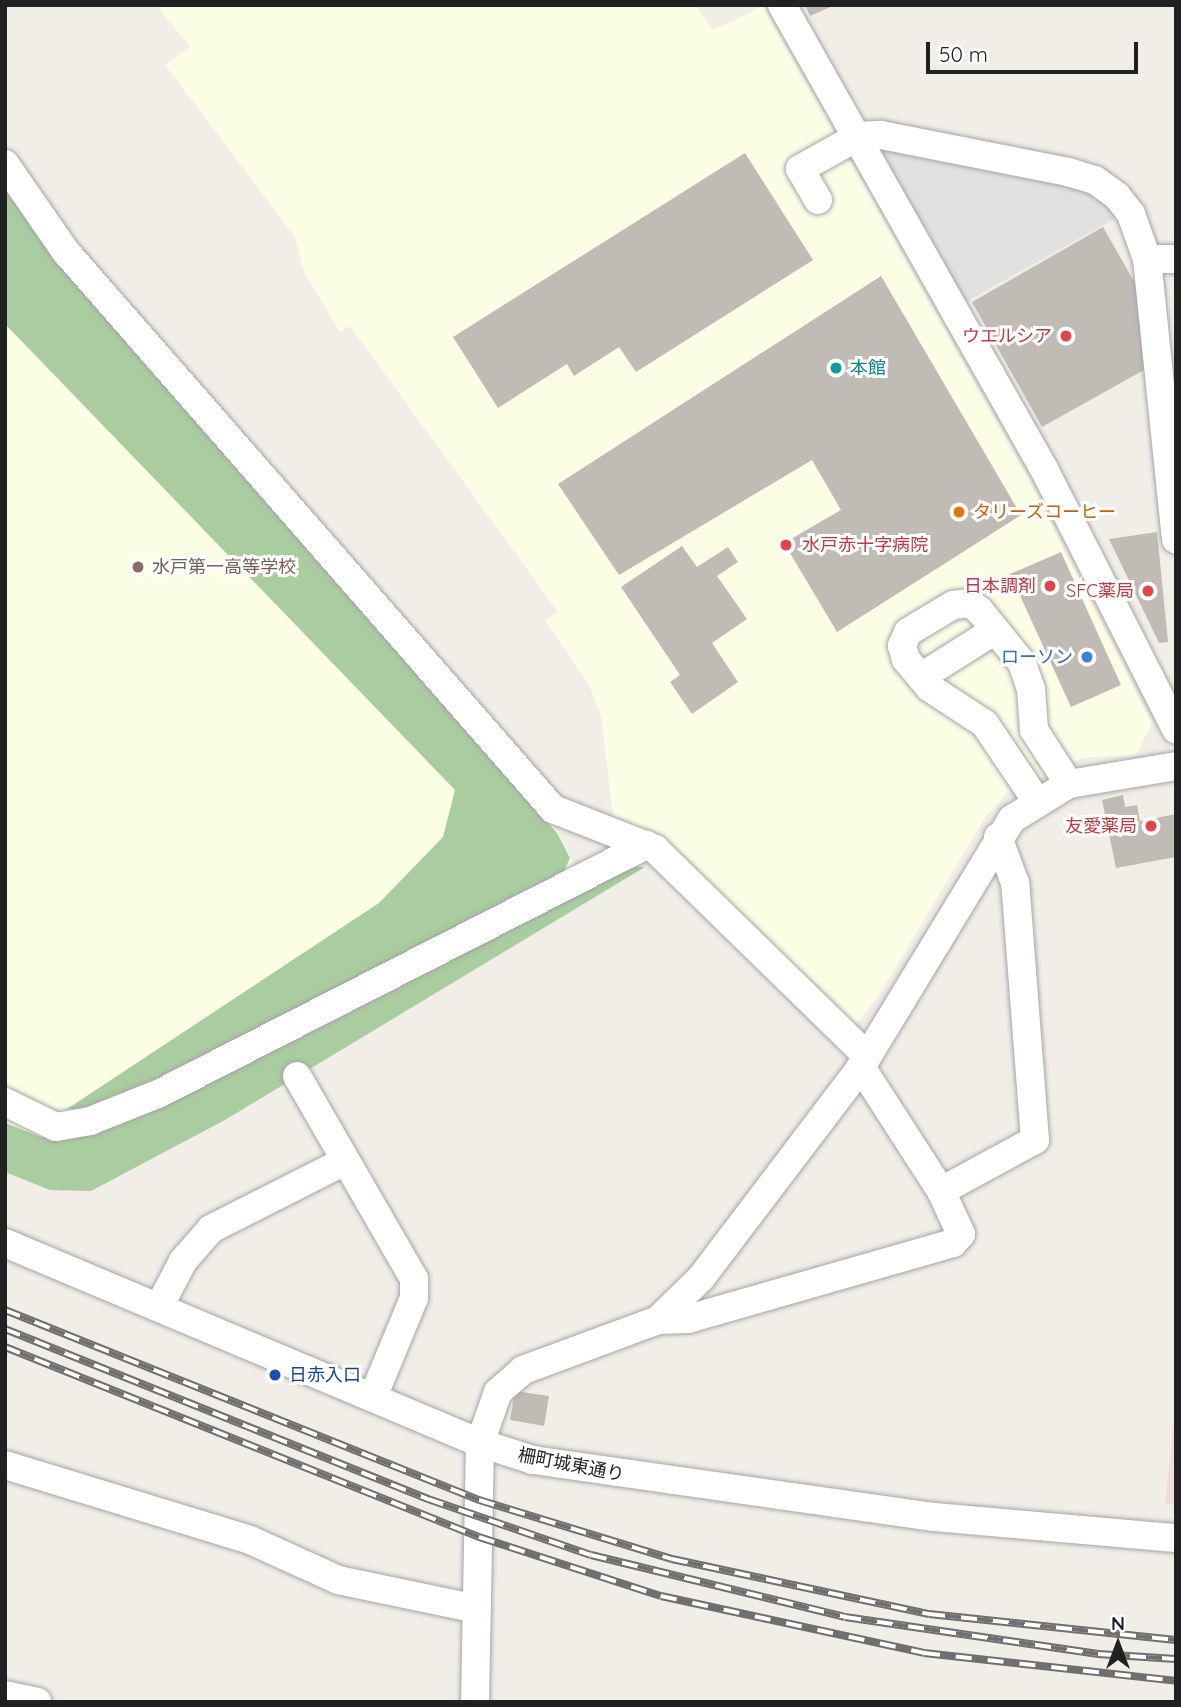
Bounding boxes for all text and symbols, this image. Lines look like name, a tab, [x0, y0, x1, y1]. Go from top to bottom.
scale bar	[929, 28, 1141, 72]
text: 50 m	[939, 41, 988, 67]
place label: ウエルシア	[962, 325, 1052, 347]
marker: ウエルシア	[1058, 328, 1074, 344]
place label: 本館	[850, 357, 886, 379]
marker: 本館	[828, 360, 844, 376]
place label: タリーズコーヒー	[973, 501, 1117, 523]
marker: タリーズコーヒー	[951, 504, 967, 520]
place label: 水戸赤十字病院	[802, 534, 928, 556]
marker: 水戸赤十字病院	[776, 535, 796, 555]
place label: 水戸第一高等学校	[152, 556, 296, 578]
marker: 水戸第一高等学校	[130, 559, 146, 575]
place label: 日本調剤	[964, 575, 1036, 597]
marker: 日本調剤	[1042, 578, 1058, 594]
place label: SFC薬局	[1066, 580, 1134, 602]
marker: SFC薬局	[1140, 583, 1156, 599]
place label: ローソン	[1001, 646, 1073, 668]
marker: ローソン	[1079, 649, 1095, 665]
place label: 友愛薬局	[1065, 815, 1137, 837]
marker: 友愛薬局	[1143, 818, 1159, 834]
place label: 日赤入口	[289, 1364, 361, 1386]
marker: 日赤入口	[267, 1367, 283, 1383]
street label: 柵町城東通り	[516, 1444, 626, 1486]
north arrow	[1083, 1609, 1153, 1679]
text: N	[1111, 1611, 1125, 1635]

